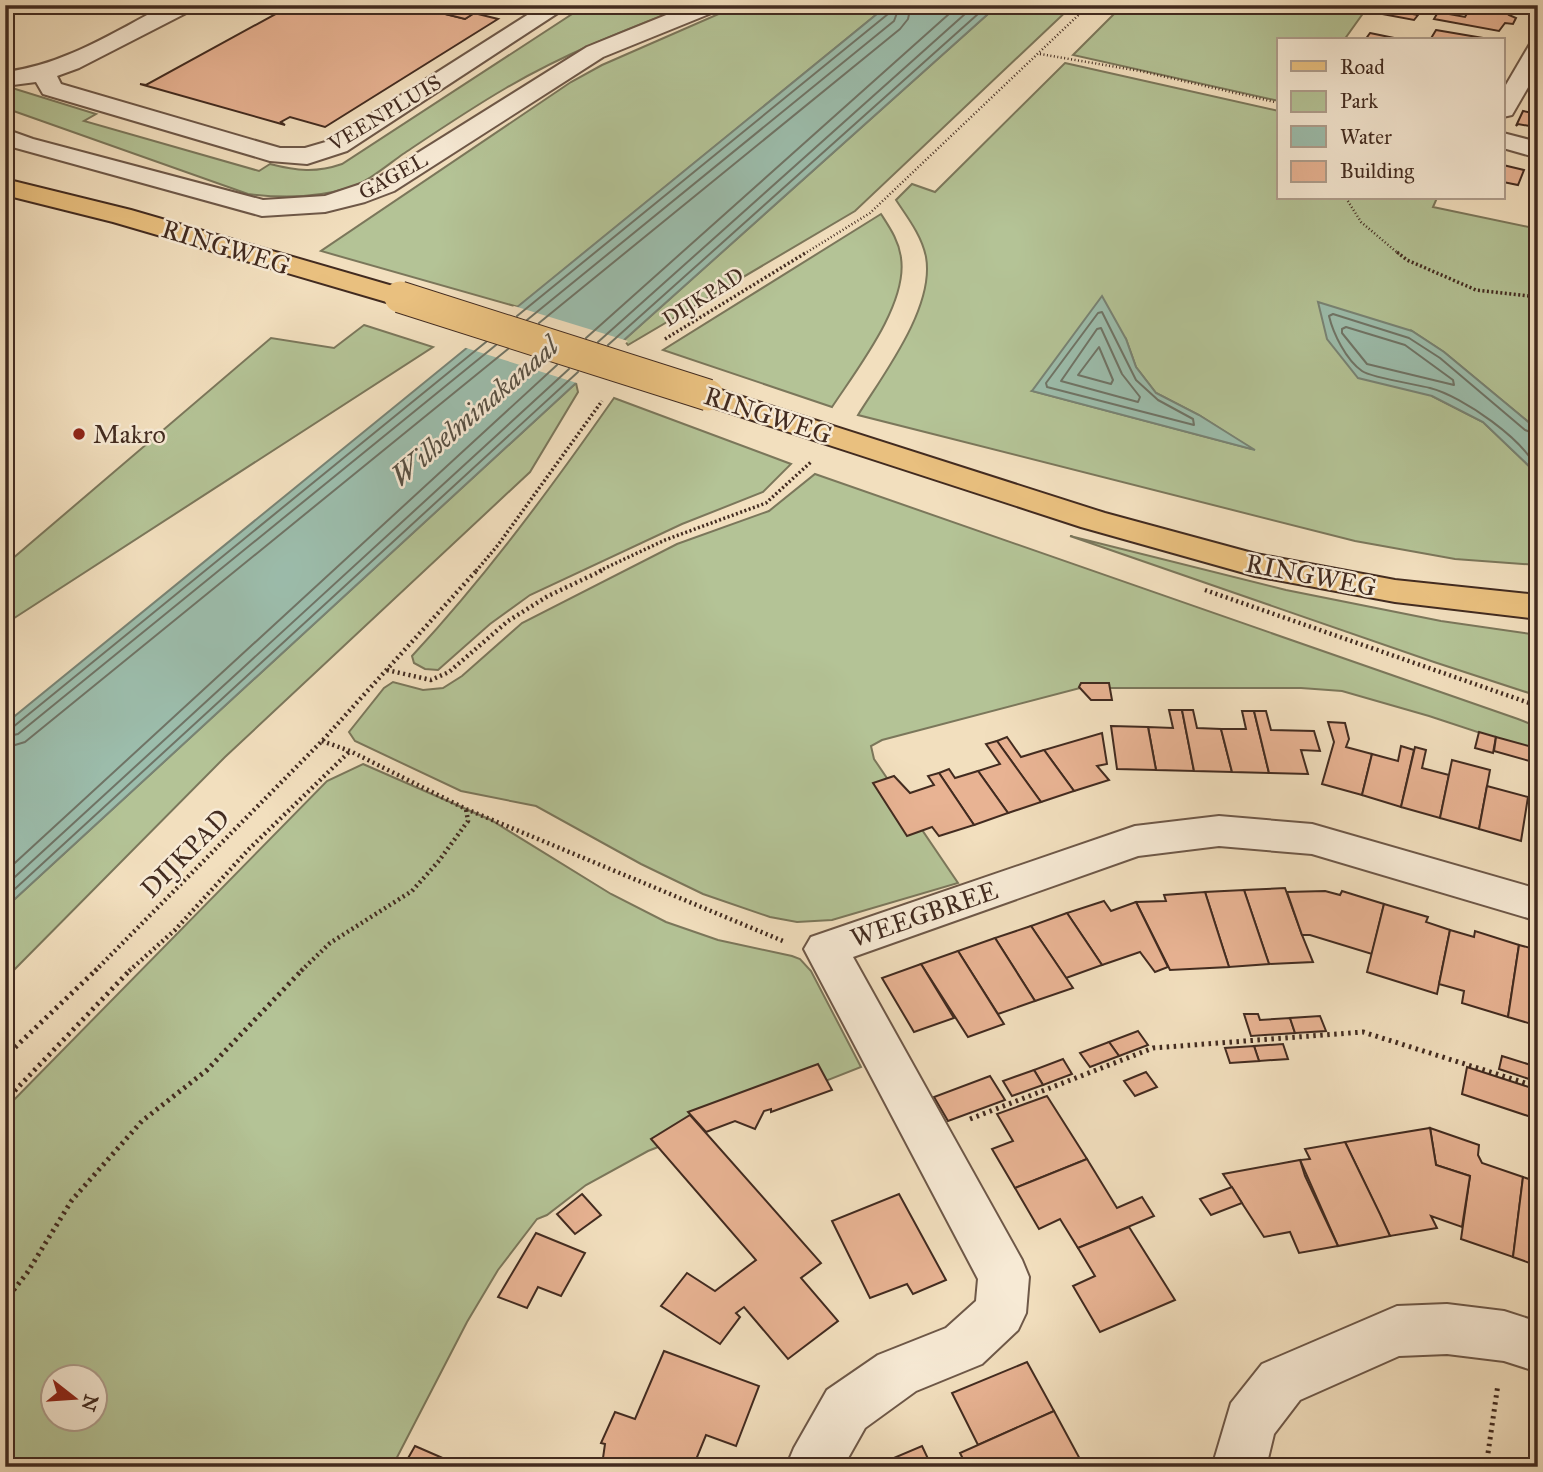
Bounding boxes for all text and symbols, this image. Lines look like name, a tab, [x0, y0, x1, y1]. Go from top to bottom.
legend	[1277, 38, 1504, 200]
text: Road	[1340, 54, 1385, 80]
street label: VEENPLUIS	[323, 69, 446, 157]
text: Park	[1340, 88, 1378, 114]
text: Water	[1340, 124, 1392, 150]
street label: GAGEL	[354, 146, 432, 206]
text: Building	[1340, 158, 1414, 184]
street label: RINGWEG	[158, 212, 294, 282]
street label: DIJKPAD	[658, 262, 748, 332]
water label: Wilhelminakanaal	[383, 327, 567, 494]
street label: RINGWEG	[700, 379, 836, 451]
place label: Makro	[93, 418, 166, 450]
marker: Makro	[71, 426, 87, 442]
street label: RINGWEG	[1243, 547, 1379, 603]
street label: DIJKPAD	[134, 802, 236, 904]
street label: WEEGBREE	[846, 874, 1002, 954]
north arrow	[38, 1364, 108, 1434]
text: N	[76, 1392, 103, 1414]

